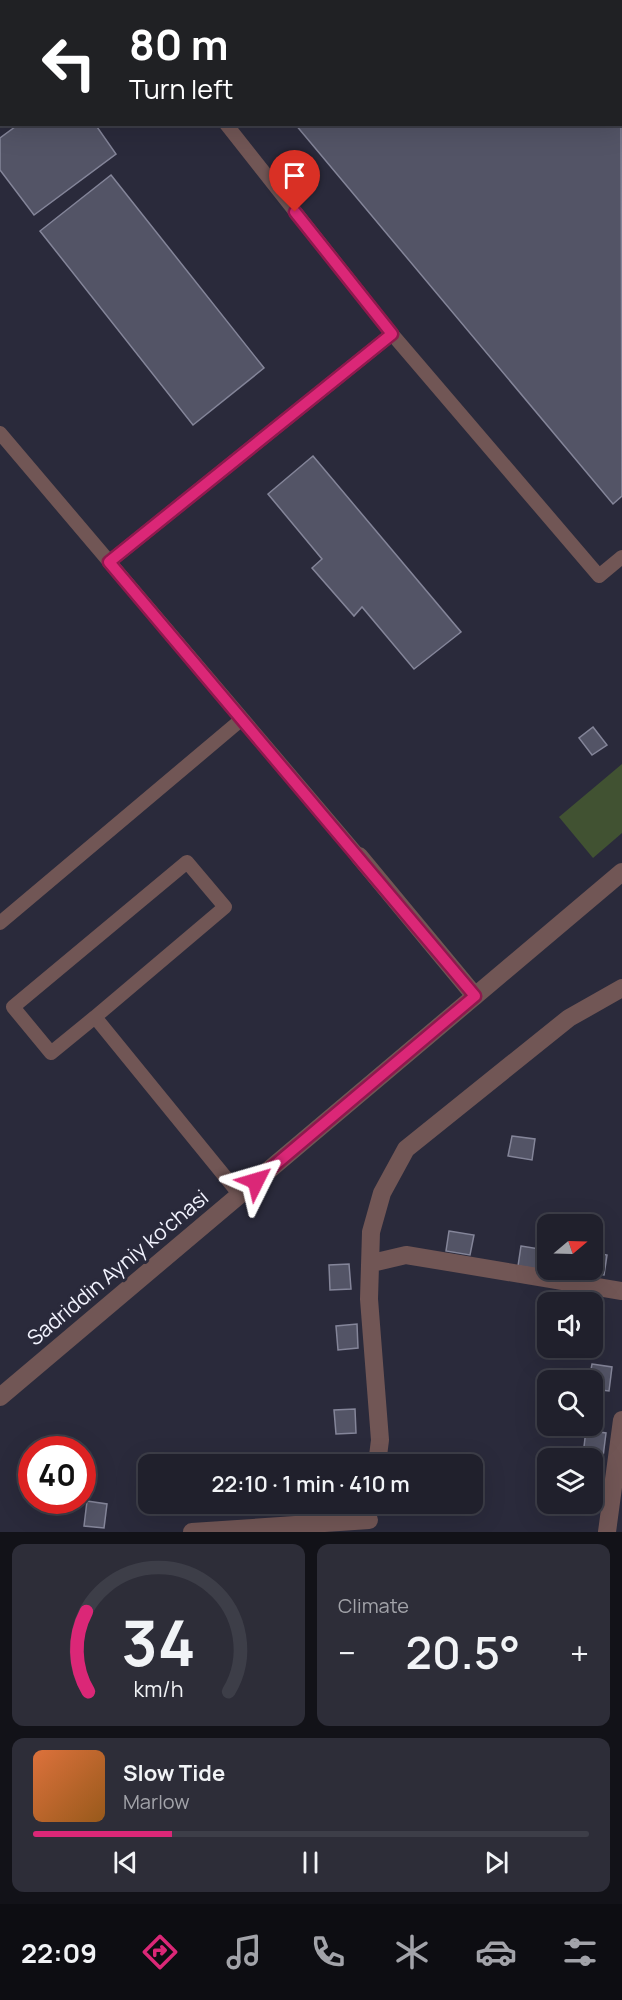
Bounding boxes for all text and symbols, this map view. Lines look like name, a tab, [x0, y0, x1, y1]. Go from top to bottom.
text: 80 m	[129, 15, 229, 73]
icon: left	[30, 24, 108, 102]
text: Turn left	[129, 70, 233, 107]
pin	[269, 150, 320, 212]
icon: arrive	[278, 159, 311, 192]
position arrow	[224, 1149, 288, 1213]
street label: Sadriddin Ayniy ko'chasi	[21, 1183, 214, 1351]
north arrow	[537, 1214, 603, 1280]
map controls	[537, 1214, 603, 1514]
button: sound	[537, 1292, 603, 1358]
button: search	[537, 1370, 603, 1436]
speed limit sign: 40	[18, 1436, 96, 1514]
button: layers	[537, 1448, 603, 1514]
text: 22:10 · 1 min · 410 m	[211, 1469, 410, 1499]
text: Climate	[338, 1592, 409, 1619]
text: 34	[121, 1599, 196, 1685]
text: 20.5°	[406, 1621, 520, 1683]
text: −	[338, 1630, 356, 1675]
text: +	[570, 1630, 589, 1675]
text: km/h	[134, 1674, 183, 1703]
text: Slow Tide	[123, 1758, 225, 1788]
text: Marlow	[123, 1788, 190, 1815]
icon: previous	[109, 1846, 142, 1879]
icon: pause	[294, 1846, 327, 1879]
icon: next	[480, 1846, 513, 1879]
icon: directions	[139, 1931, 181, 1973]
icon: music	[223, 1931, 265, 1973]
icon: phone	[307, 1931, 349, 1973]
icon: climate	[391, 1931, 433, 1973]
icon: car	[475, 1931, 517, 1973]
icon: filters	[559, 1931, 601, 1973]
text: 22:09	[21, 1934, 97, 1971]

